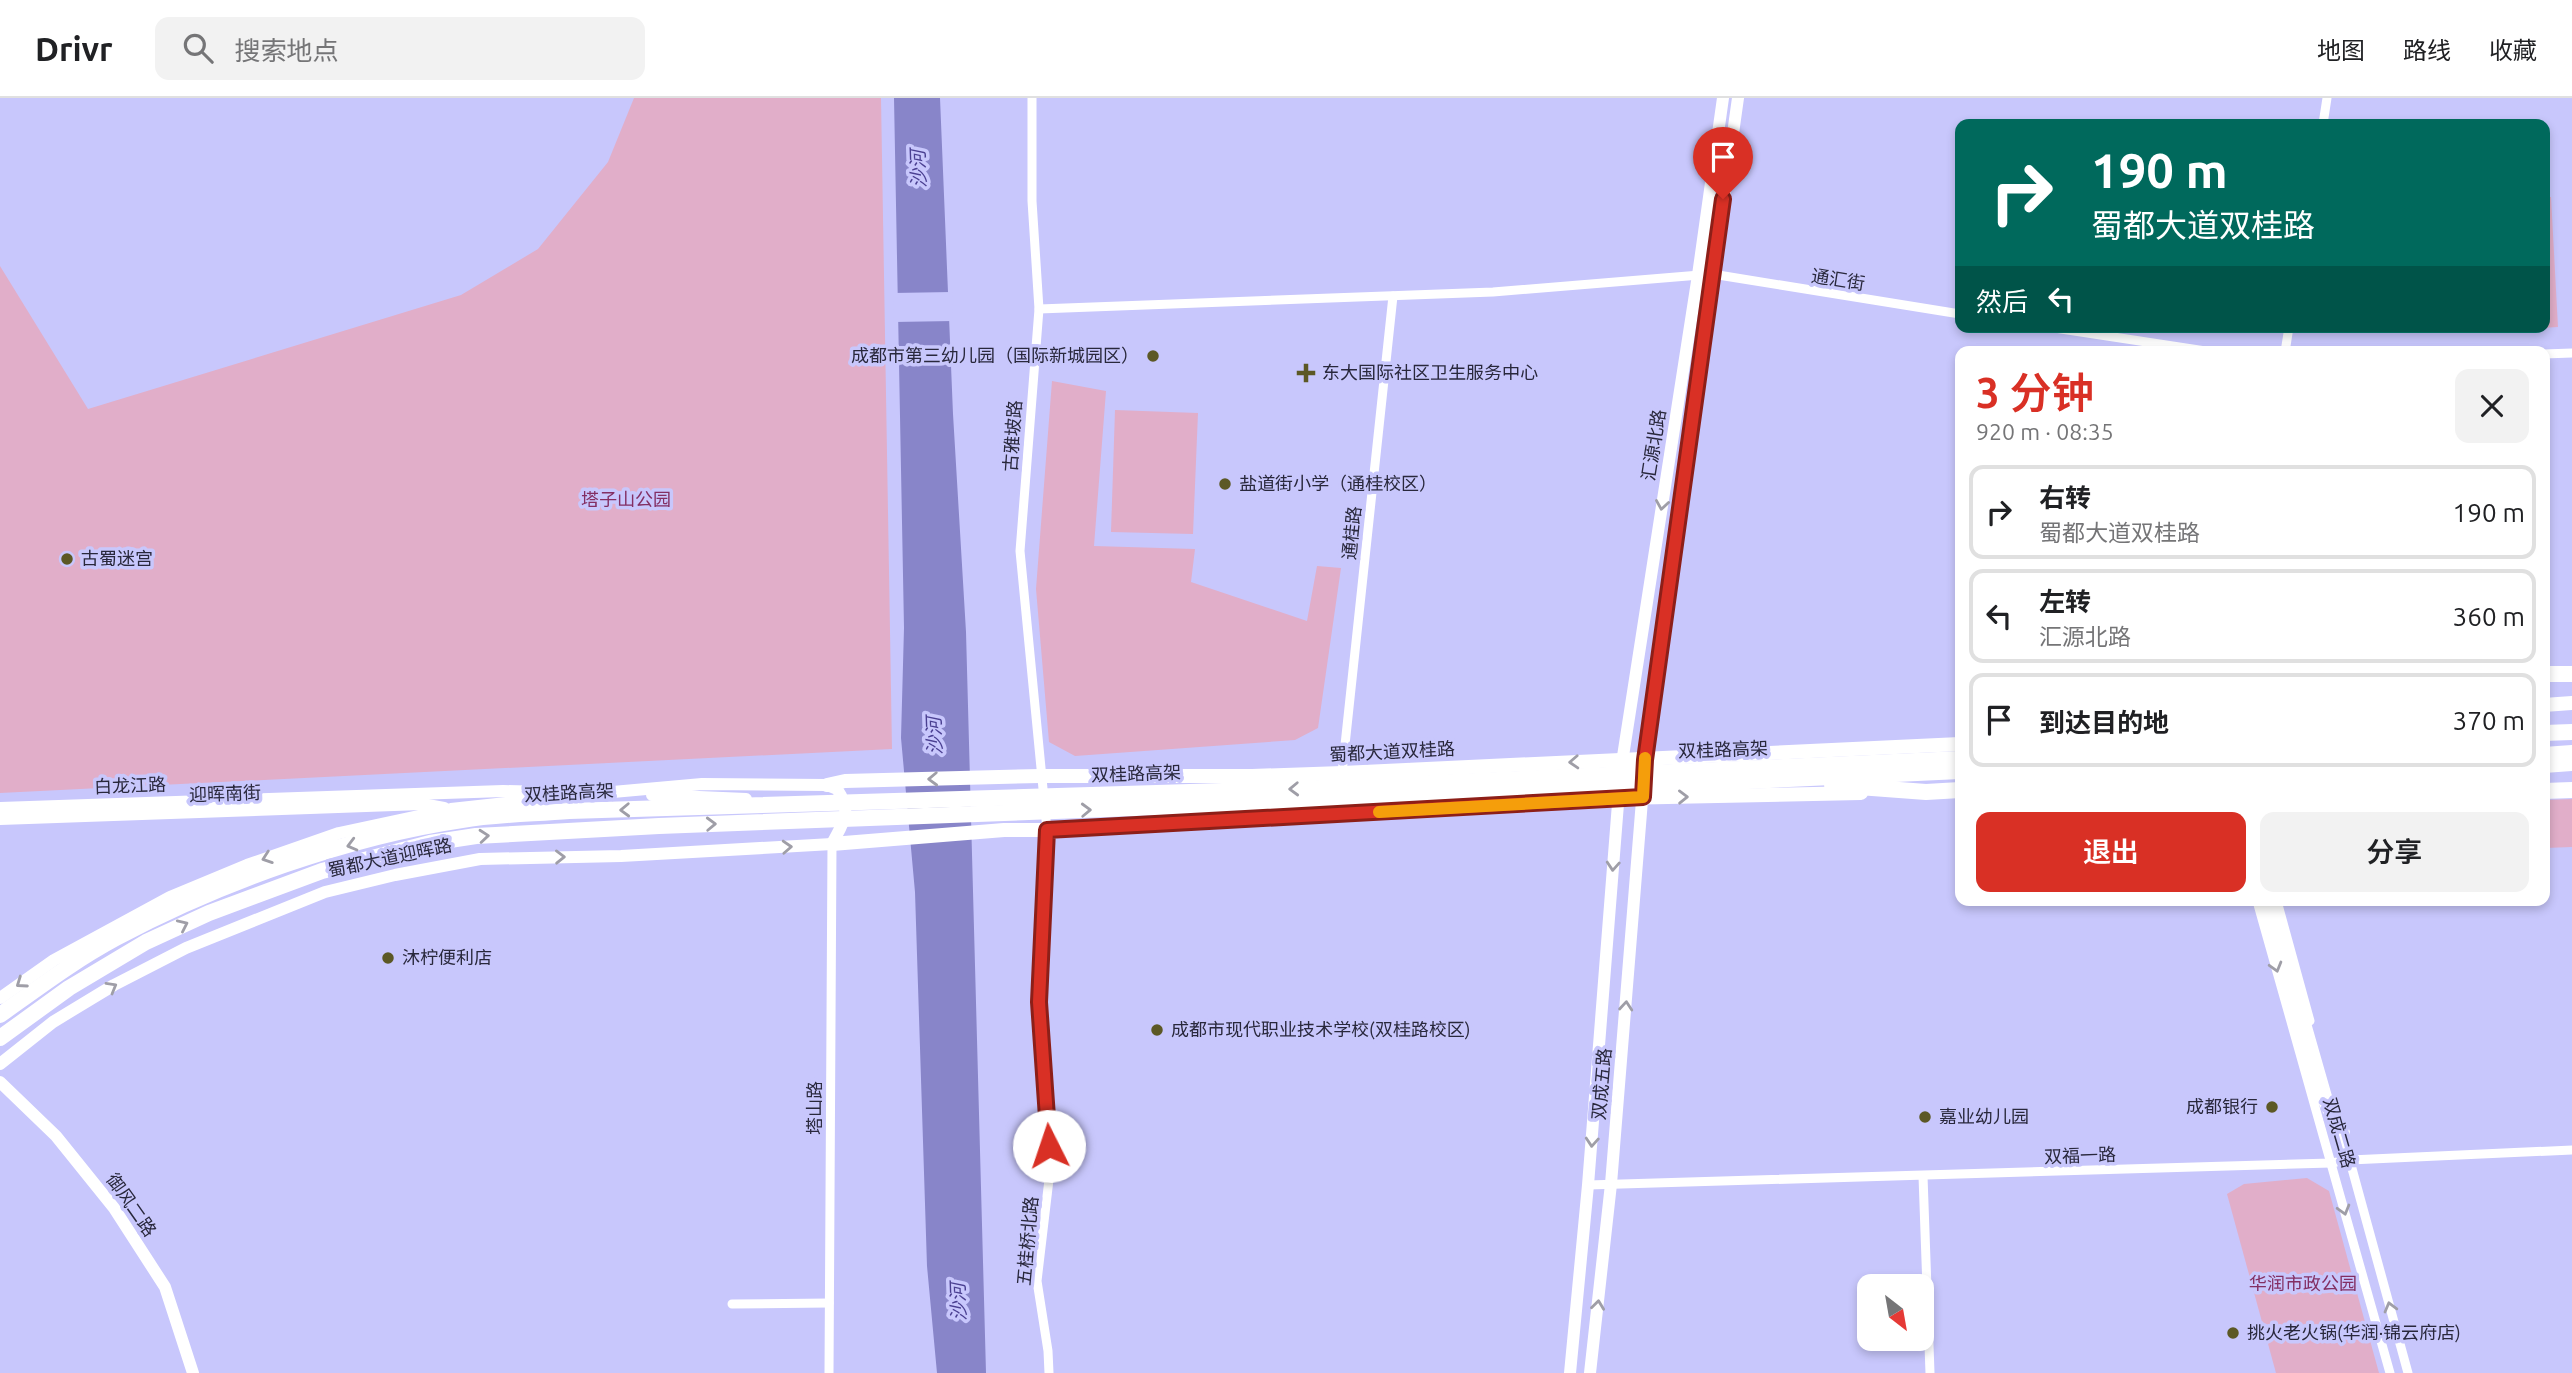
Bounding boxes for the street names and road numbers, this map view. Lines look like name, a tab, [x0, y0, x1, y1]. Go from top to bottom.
street label: 通汇街	[1810, 265, 1866, 293]
street label: 古雅坡路	[1000, 399, 1024, 473]
street label: 汇源北路	[1638, 408, 1669, 482]
street label: 通桂路	[1338, 505, 1364, 561]
street label: 双桂路高架	[1678, 737, 1768, 761]
street label: 蜀都大道双桂路	[1329, 738, 1455, 764]
street label: 双桂路高架	[1091, 761, 1181, 785]
street label: 白龙江路	[94, 774, 166, 796]
street label: 双桂路高架	[523, 780, 614, 804]
street label: 迎晖南街	[189, 782, 261, 804]
street label: 蜀都大道迎晖路	[326, 834, 453, 880]
street label: 双成五路	[1588, 1047, 1614, 1121]
street label: 塔山路	[804, 1081, 824, 1135]
street label: 双成二路	[2320, 1095, 2359, 1170]
street label: 双福一路	[2044, 1144, 2116, 1166]
street label: 御风二路	[103, 1169, 161, 1240]
street label: 五桂桥北路	[1013, 1195, 1041, 1287]

